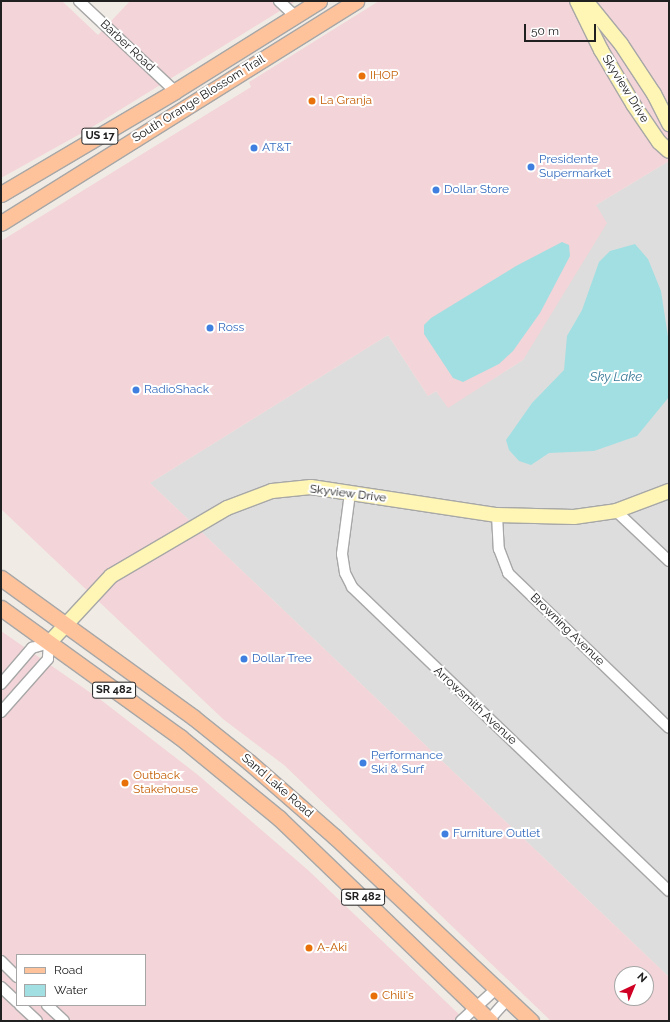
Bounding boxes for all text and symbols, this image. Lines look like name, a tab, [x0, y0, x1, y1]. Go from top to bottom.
scale bar	[526, 16, 598, 42]
street label: Barber Road	[97, 17, 157, 75]
text: 50 m	[531, 24, 559, 38]
street label: South Orange Blossom Trail	[130, 52, 268, 146]
street label: Skyview Drive	[598, 52, 652, 126]
place label: IHOP	[370, 69, 398, 83]
marker: IHOP	[357, 71, 367, 81]
place label: La Granja	[320, 94, 372, 108]
marker: La Granja	[307, 96, 317, 106]
road number: US 17	[81, 127, 119, 145]
place label: AT&T	[262, 141, 291, 155]
marker: AT&T	[249, 143, 259, 153]
place label: Presidente Supermarket	[539, 153, 611, 181]
marker: Presidente Supermarket	[526, 162, 536, 172]
place label: Dollar Store	[444, 183, 509, 197]
marker: Dollar Store	[431, 185, 441, 195]
place label: Ross	[218, 321, 244, 335]
marker: Ross	[205, 323, 215, 333]
water label: Sky Lake	[590, 369, 642, 385]
place label: RadioShack	[144, 383, 209, 397]
marker: RadioShack	[131, 385, 141, 395]
street label: Skyview Drive	[309, 482, 387, 506]
street label: Browning Avenue	[527, 591, 607, 669]
place label: Dollar Tree	[252, 652, 312, 666]
marker: Dollar Tree	[239, 654, 249, 664]
street label: Arrowsmith Avenue	[430, 664, 520, 748]
road number: SR 482	[92, 681, 136, 699]
place label: Performance Ski & Surf	[371, 749, 443, 777]
street label: Sand Lake Road	[238, 751, 316, 821]
marker: Performance Ski & Surf	[358, 758, 368, 768]
place label: Outback Stakehouse	[133, 769, 198, 797]
marker: Outback Stakehouse	[120, 778, 130, 788]
place label: Furniture Outlet	[453, 827, 540, 841]
marker: Furniture Outlet	[440, 829, 450, 839]
road number: SR 482	[341, 888, 385, 906]
place label: A-Aki	[317, 941, 347, 955]
marker: A-Aki	[304, 943, 314, 953]
legend	[16, 954, 146, 1006]
text: Road	[54, 963, 83, 977]
north arrow	[614, 966, 654, 1006]
text: N	[634, 970, 650, 985]
text: Water	[54, 983, 88, 997]
place label: Chili's	[382, 989, 414, 1003]
marker: Chili's	[369, 991, 379, 1001]

